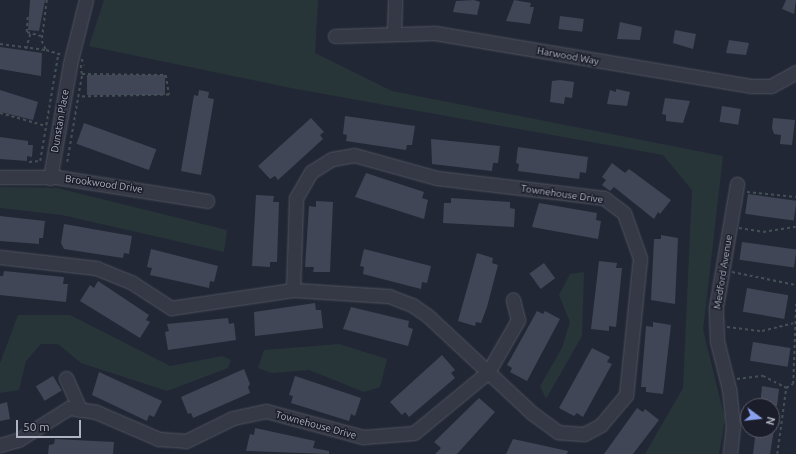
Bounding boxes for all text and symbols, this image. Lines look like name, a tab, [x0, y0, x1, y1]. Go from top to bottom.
street label: Harwood Way	[536, 45, 600, 67]
street label: Dunstan Place	[49, 89, 71, 153]
street label: Brookwood Drive	[64, 173, 144, 195]
street label: Townehouse Drive	[520, 182, 604, 206]
street label: Medford Avenue	[711, 234, 735, 310]
north arrow	[740, 398, 780, 438]
street label: Townehouse Drive	[274, 408, 358, 442]
scale bar	[18, 412, 83, 438]
text: N	[764, 415, 777, 426]
text: 50 m	[23, 420, 50, 433]

